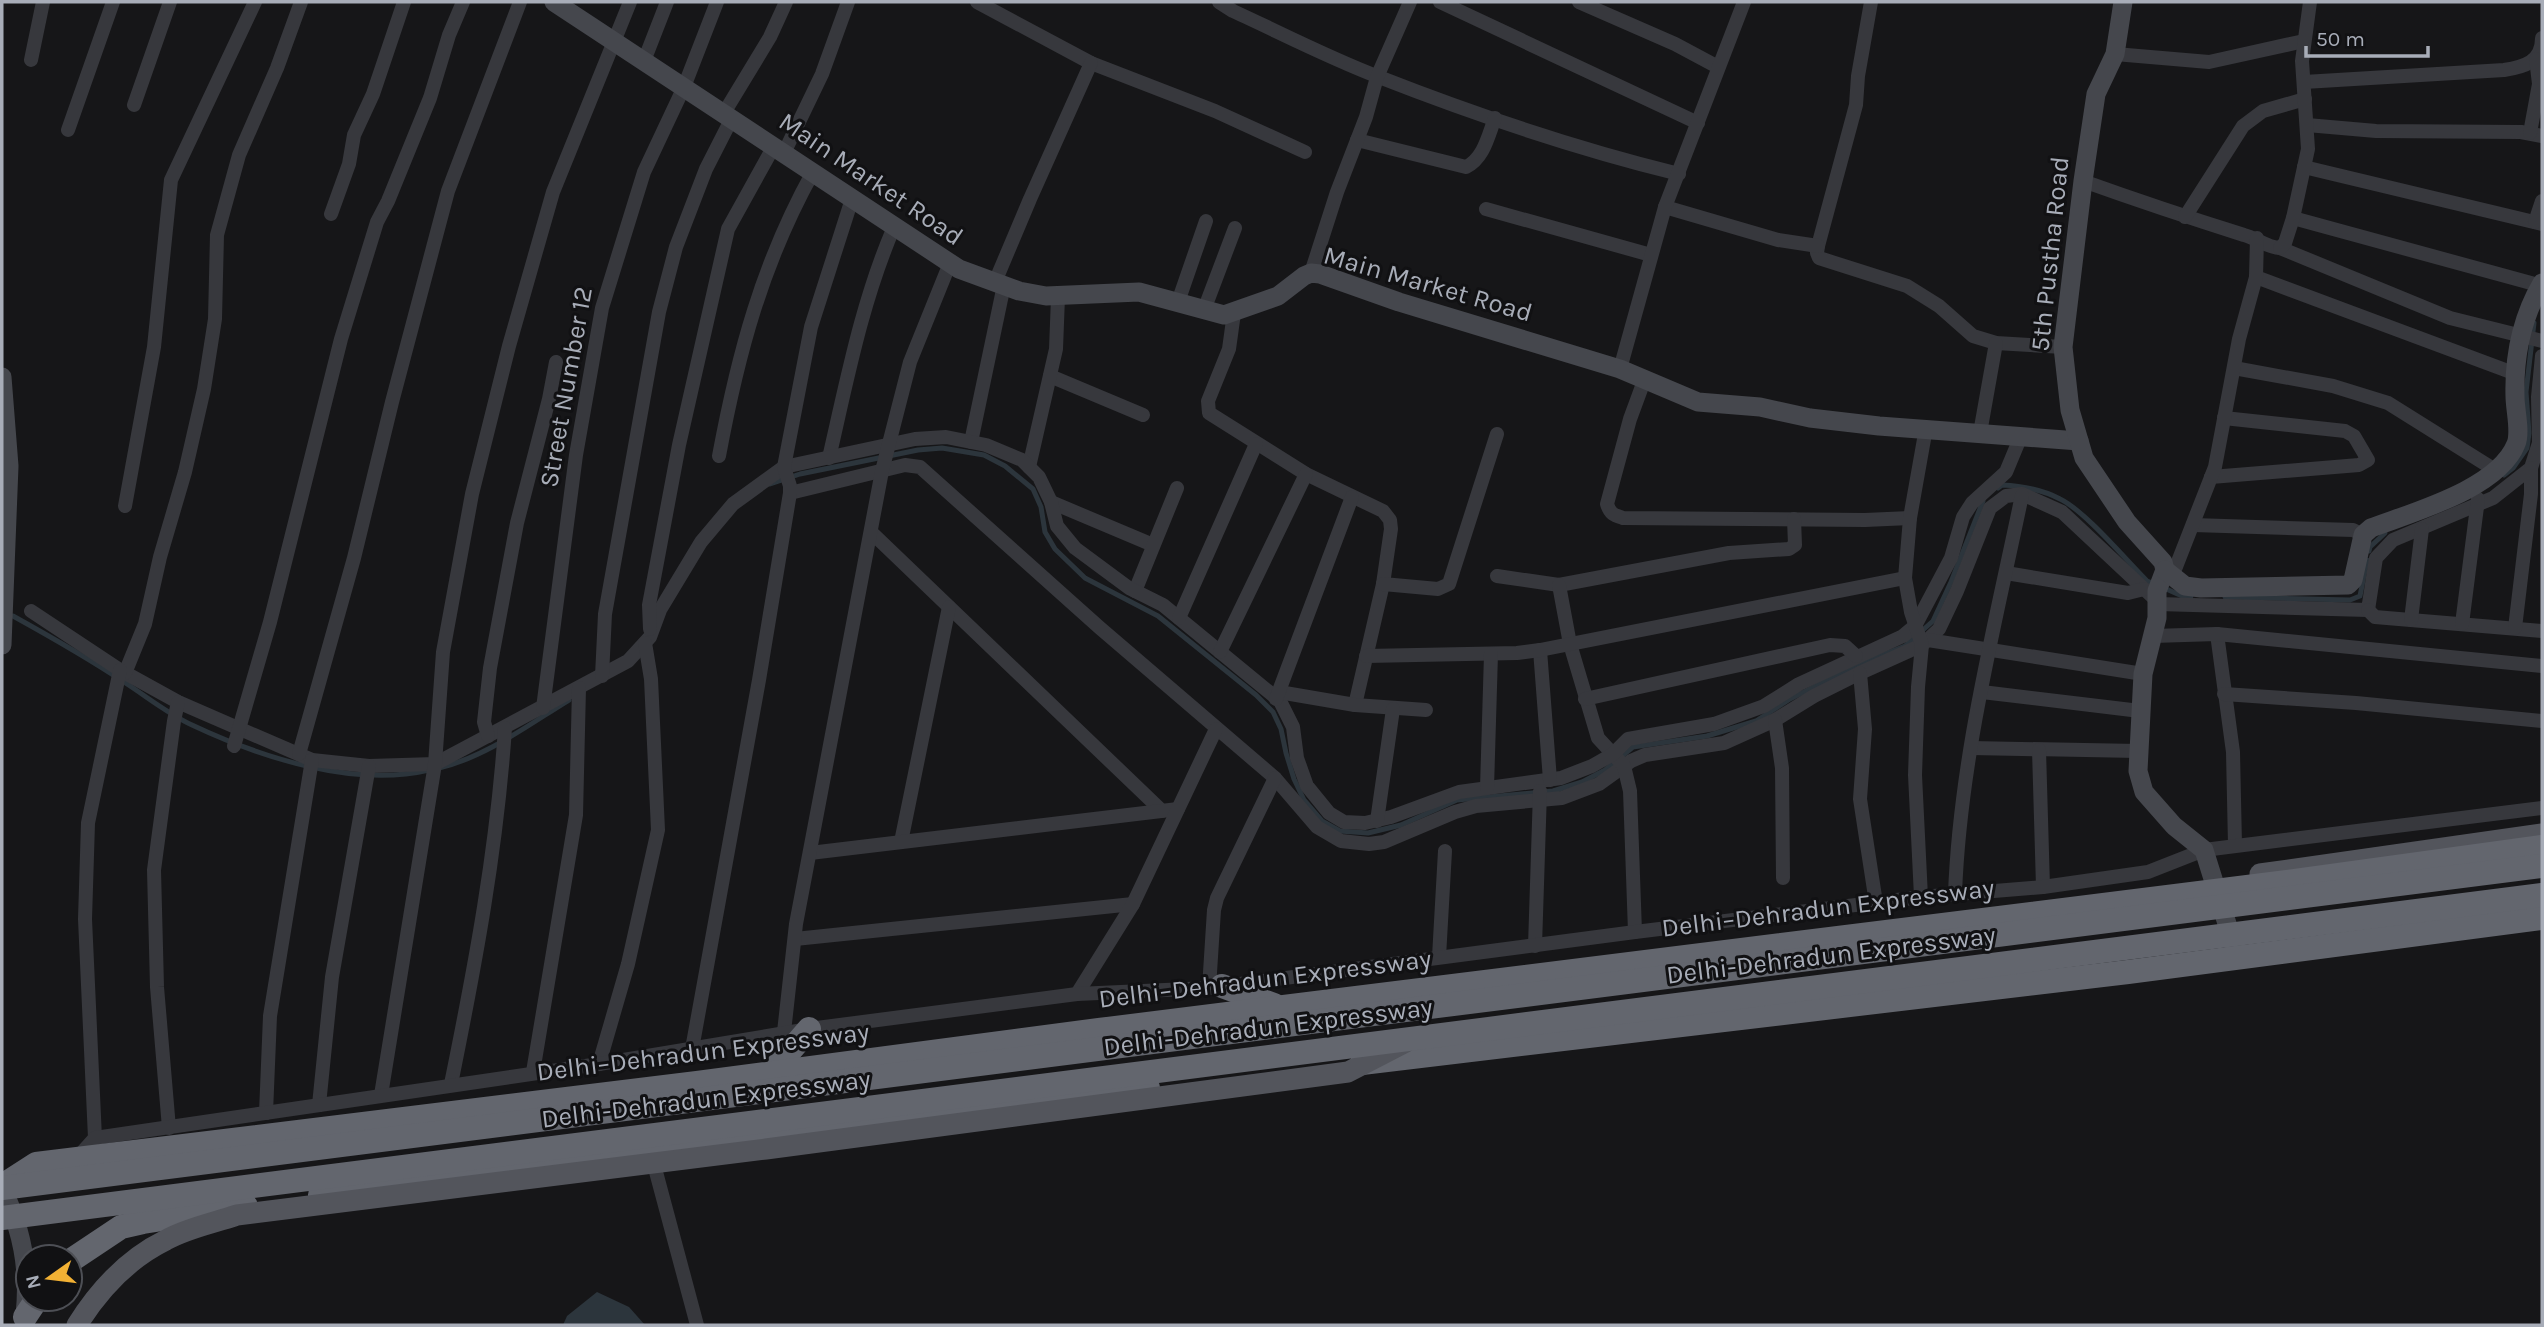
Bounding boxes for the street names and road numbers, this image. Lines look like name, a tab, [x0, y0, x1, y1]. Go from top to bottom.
street label: Main Market Road	[773, 106, 969, 252]
street label: 5th Pustha Road	[2024, 155, 2076, 353]
street label: Main Market Road	[1320, 239, 1536, 329]
street label: Street Number 12	[533, 284, 599, 490]
street label: Delhi–Dehradun Expressway	[1660, 872, 1996, 944]
street label: Delhi-Dehradun Expressway	[1665, 919, 1997, 991]
street label: Delhi–Dehradun Expressway	[1097, 943, 1433, 1015]
street label: Delhi-Dehradun Expressway	[1102, 991, 1434, 1063]
street label: Delhi–Dehradun Expressway	[535, 1016, 871, 1088]
street label: Delhi-Dehradun Expressway	[540, 1063, 872, 1135]

